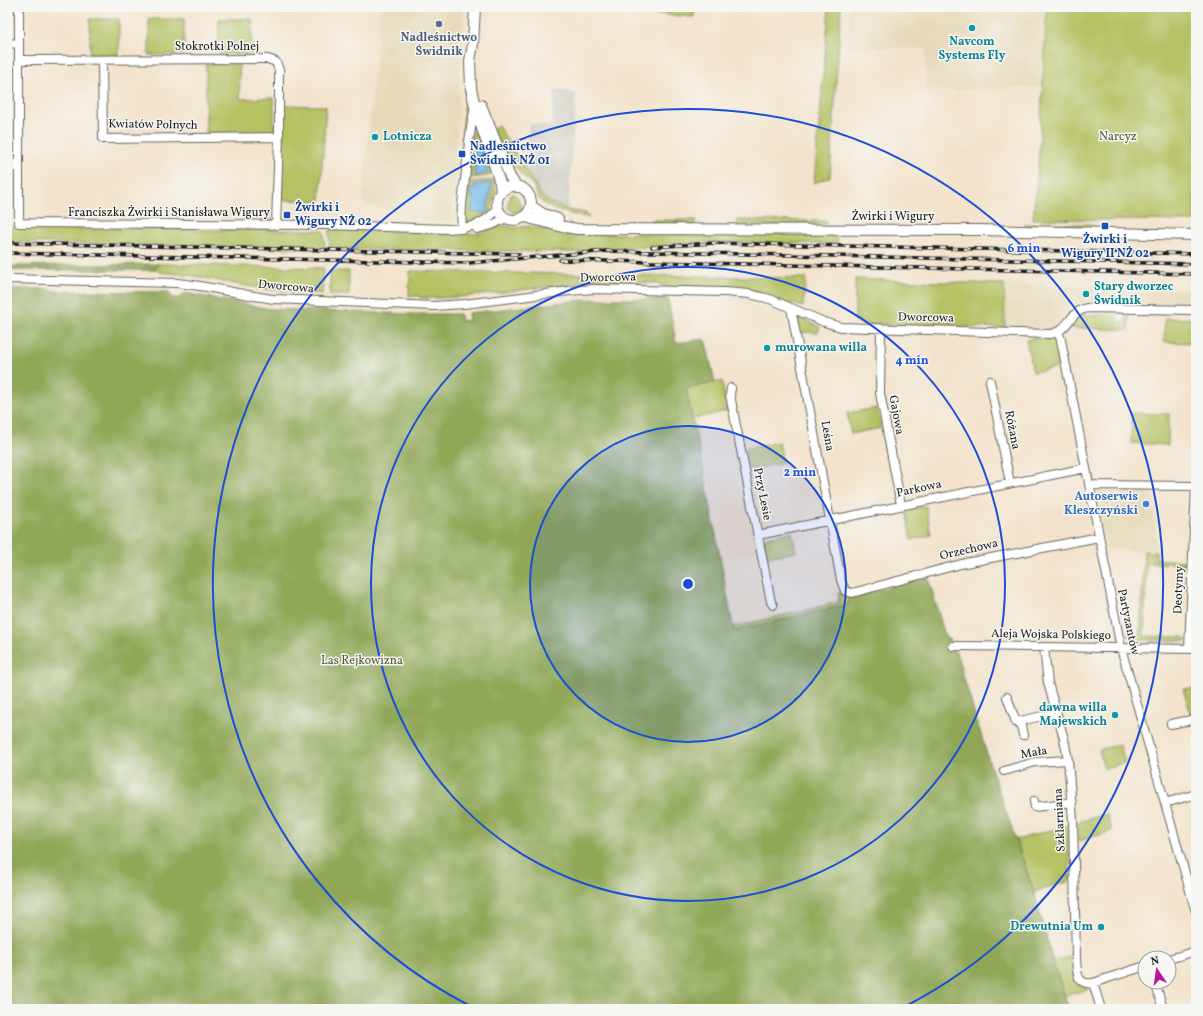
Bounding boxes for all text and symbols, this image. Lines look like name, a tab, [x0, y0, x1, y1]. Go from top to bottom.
marker: Nadleśnictwo Świdnik	[434, 19, 444, 29]
marker: Navcom Systems Fly	[967, 23, 977, 33]
place label: Nadleśnictwo Świdnik	[401, 30, 477, 60]
place label: Navcom Systems Fly	[939, 34, 1006, 64]
street label: Stokrotki Polnej	[175, 39, 259, 55]
street label: Kwiatów Polnych	[108, 116, 198, 134]
place label: Lotnicza	[383, 129, 432, 145]
park label: Narcyz	[1099, 129, 1137, 145]
marker: Lotnicza	[370, 132, 380, 142]
place label: Nadleśnictwo Świdnik NŻ 01	[470, 139, 550, 169]
marker: Nadleśnictwo Świdnik NŻ 01	[457, 149, 467, 159]
place label: Żwirki i Wigury NŻ 02	[295, 200, 371, 230]
street label: Franciszka Żwirki i Stanisława Wigury	[68, 205, 270, 221]
street label: Żwirki i Wigury	[852, 209, 935, 225]
marker: Żwirki i Wigury NŻ 02	[282, 210, 292, 220]
marker: Żwirki i Wigury II NŻ 02	[1100, 221, 1110, 231]
place label: Żwirki i Wigury II NŻ 02	[1061, 232, 1149, 262]
text: 6 min	[1008, 241, 1040, 257]
street label: Dworcowa	[580, 270, 636, 286]
street label: Dworcowa	[257, 277, 315, 297]
place label: Stary dworzec Świdnik	[1094, 279, 1174, 309]
marker: Stary dworzec Świdnik	[1081, 289, 1091, 299]
street label: Dworcowa	[898, 310, 954, 326]
place label: murowana willa	[775, 340, 867, 356]
marker: murowana willa	[762, 343, 772, 353]
text: 4 min	[895, 353, 929, 369]
street label: Gajowa	[885, 394, 907, 436]
street label: Różana	[1000, 409, 1024, 451]
street label: Leśna	[816, 420, 838, 453]
text: 2 min	[784, 465, 816, 481]
street label: Przy Lesie	[749, 466, 775, 522]
street label: Parkowa	[895, 476, 943, 502]
place label: Autoserwis Kleszczyński	[1064, 489, 1138, 519]
marker: Autoserwis Kleszczyński	[1141, 499, 1151, 509]
street label: Orzechowa	[938, 536, 1000, 564]
street label: Deotymy	[1170, 565, 1188, 614]
centre of rings	[681, 577, 695, 591]
street label: Partyzantów	[1113, 587, 1143, 657]
street label: Aleja Wojska Polskiego	[991, 626, 1111, 644]
park label: Las Rejkowizna	[321, 653, 403, 669]
place label: dawna willa Majewskich	[1039, 700, 1107, 730]
marker: dawna willa Majewskich	[1110, 710, 1120, 720]
street label: Mała	[1019, 743, 1049, 763]
street label: Szklarniana	[1050, 788, 1070, 852]
place label: Drewutnia Um	[1010, 919, 1093, 935]
marker: Drewutnia Um	[1096, 922, 1106, 932]
north arrow	[1137, 950, 1177, 990]
text: N	[1150, 954, 1161, 970]

